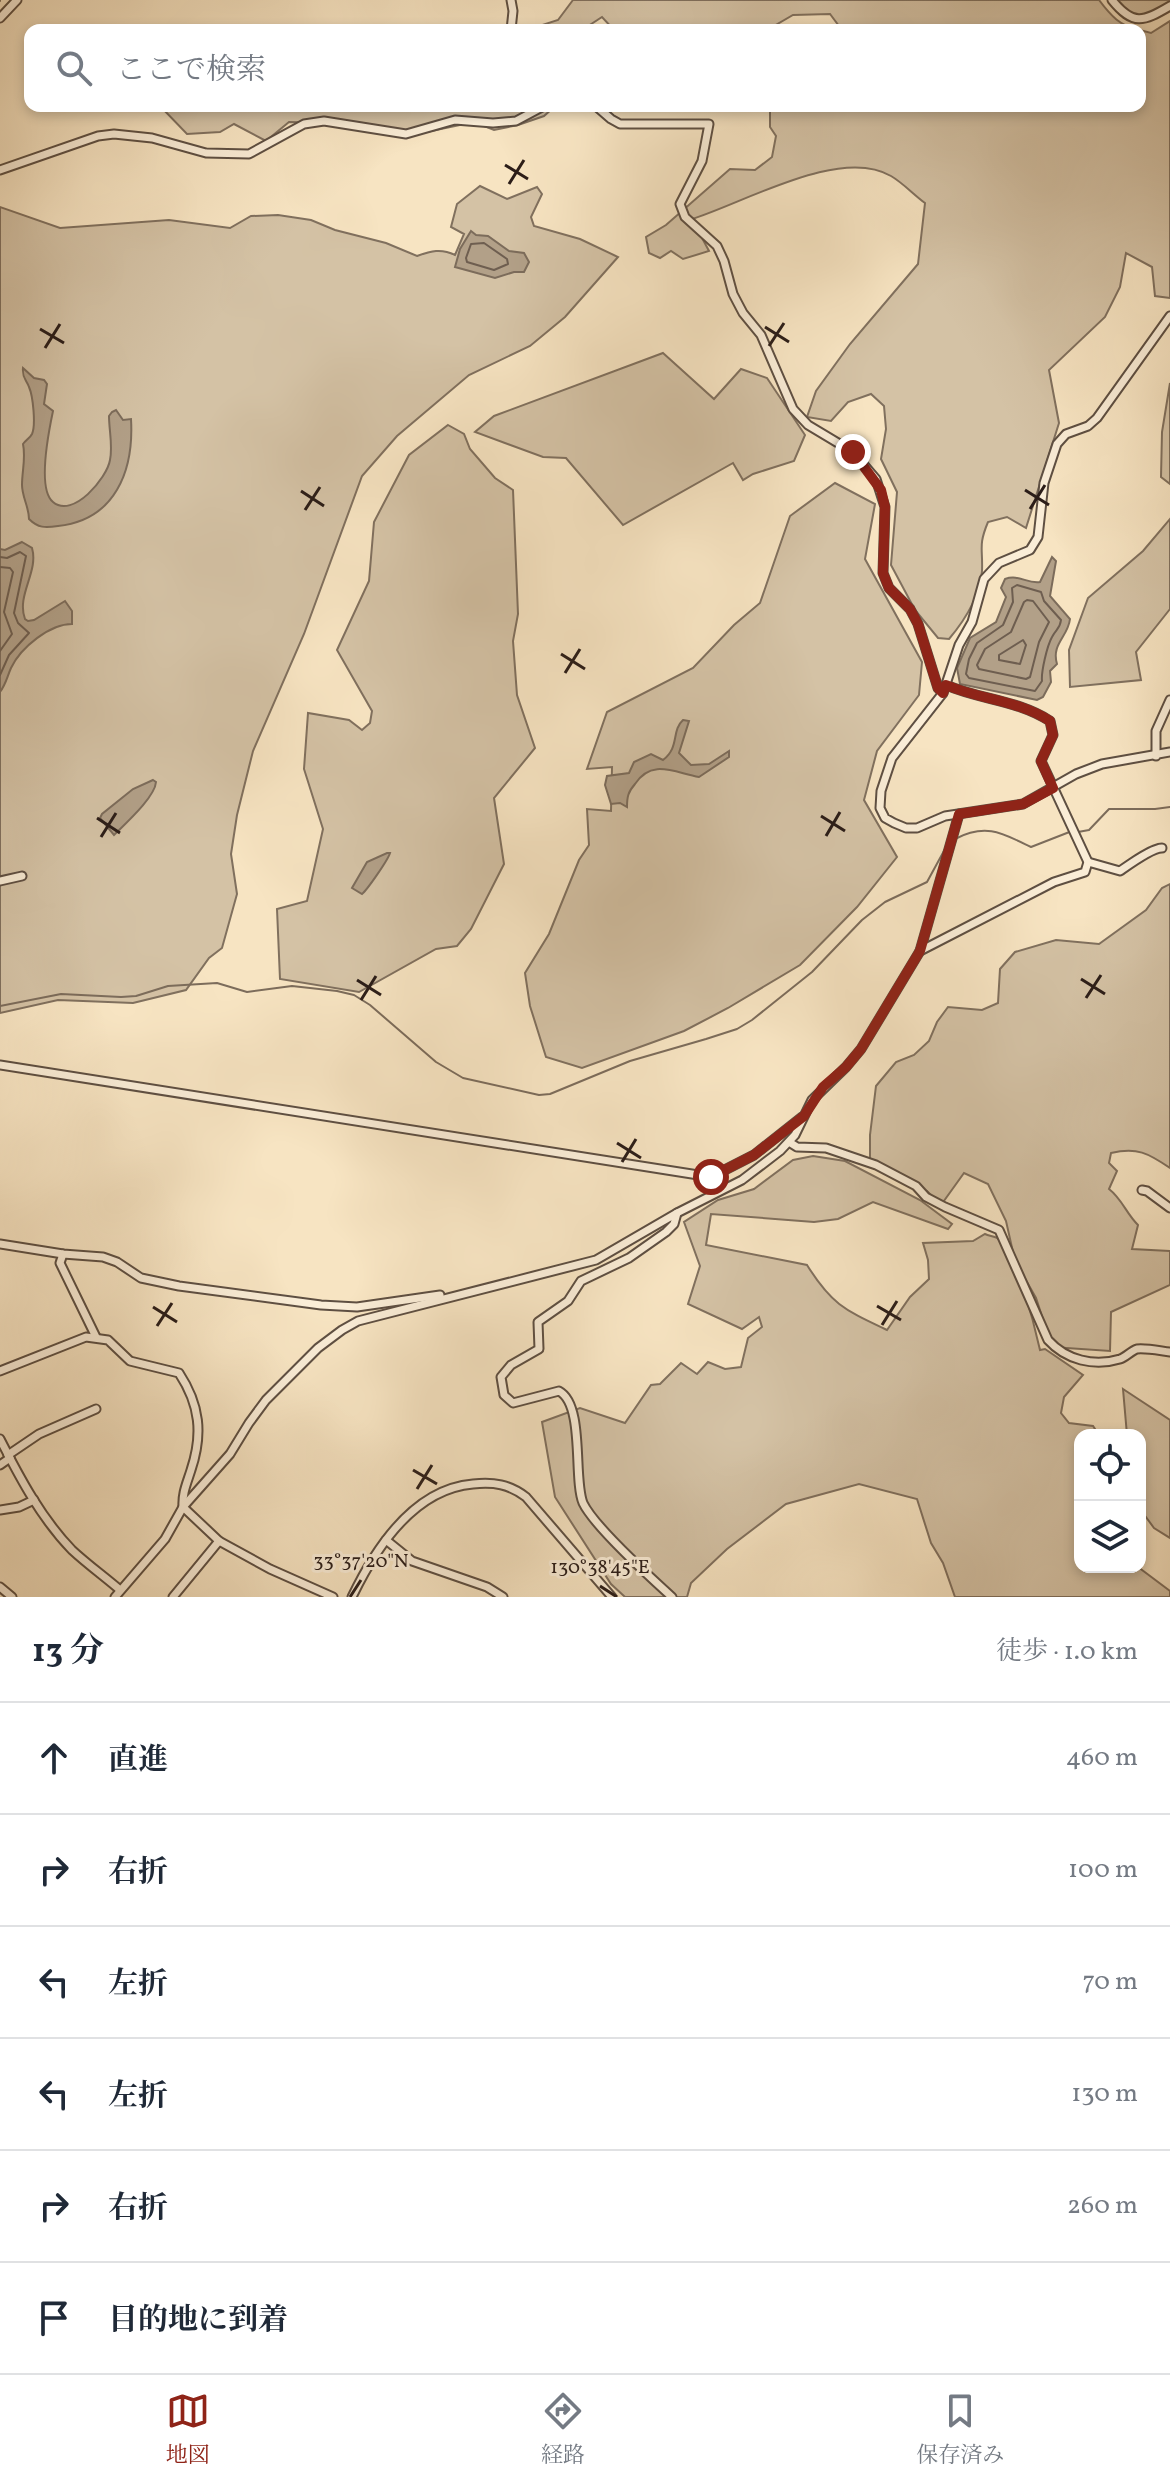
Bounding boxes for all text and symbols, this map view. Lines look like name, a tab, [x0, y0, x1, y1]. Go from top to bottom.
search box	[24, 24, 1146, 112]
icon: search	[52, 46, 96, 90]
text: ここで検索	[116, 50, 266, 92]
route end	[835, 434, 871, 470]
route start	[693, 1159, 729, 1195]
map controls	[1074, 1429, 1146, 1573]
button: locate	[1074, 1429, 1146, 1501]
button: layers	[1074, 1501, 1146, 1573]
text: 33°37'20"N	[313, 1548, 409, 1576]
text: 130°38'45"E	[550, 1554, 650, 1582]
text: 13 分	[32, 1629, 104, 1676]
text: 徒歩 · 1.0 km	[996, 1634, 1138, 1670]
icon: ahead	[32, 1736, 76, 1780]
text: 直進	[108, 1740, 168, 1782]
text: 460 m	[1066, 1740, 1138, 1776]
icon: right	[32, 1848, 76, 1892]
text: 右折	[108, 1852, 168, 1894]
text: 100 m	[1068, 1852, 1138, 1888]
icon: left	[32, 1960, 76, 2004]
text: 左折	[108, 1964, 168, 2006]
text: 70 m	[1083, 1964, 1138, 2000]
icon: left	[32, 2072, 76, 2116]
text: 左折	[108, 2076, 168, 2118]
text: 130 m	[1071, 2076, 1138, 2112]
icon: right	[32, 2184, 76, 2228]
text: 右折	[108, 2188, 168, 2230]
text: 260 m	[1067, 2188, 1138, 2224]
icon: arrive	[32, 2296, 76, 2340]
text: 目的地に到着	[108, 2300, 288, 2342]
tab: 地図	[166, 2389, 210, 2472]
tab: 経路	[541, 2389, 585, 2472]
tab: 保存済み	[916, 2389, 1004, 2472]

